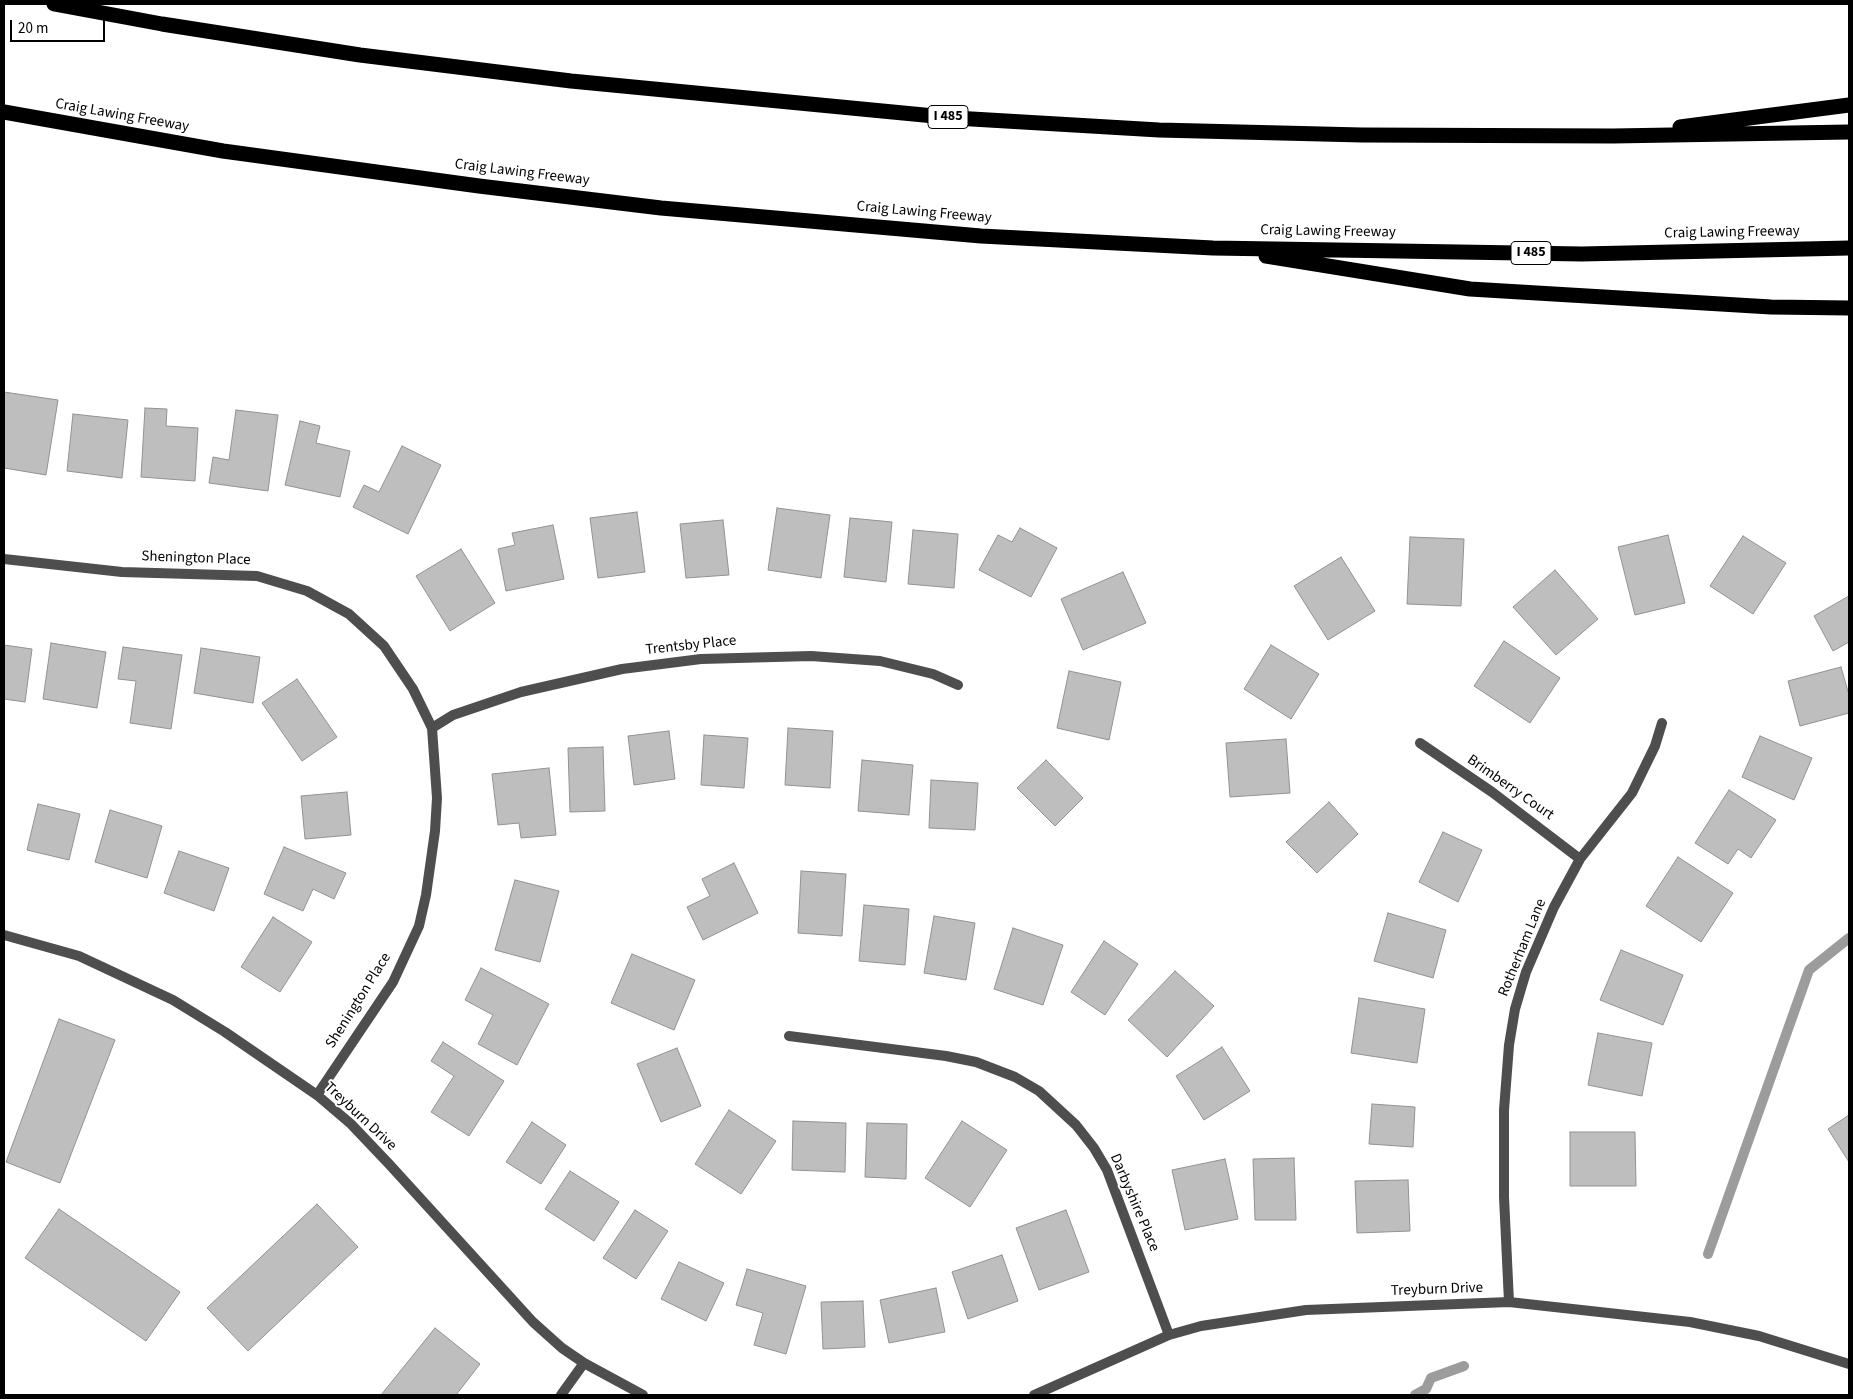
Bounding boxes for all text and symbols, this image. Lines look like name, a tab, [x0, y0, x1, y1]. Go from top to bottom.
scale bar	[12, 10, 108, 42]
text: 20 m	[18, 18, 48, 39]
street label: Craig Lawing Freeway	[54, 95, 190, 137]
road number: I 485	[928, 105, 968, 128]
street label: Craig Lawing Freeway	[454, 156, 590, 190]
street label: Craig Lawing Freeway	[856, 198, 992, 228]
street label: Craig Lawing Freeway	[1260, 222, 1396, 242]
street label: Craig Lawing Freeway	[1664, 223, 1800, 243]
road number: I 485	[1511, 242, 1551, 264]
street label: Shenington Place	[141, 548, 251, 570]
street label: Trentsby Place	[645, 632, 737, 660]
street label: Brimberry Court	[1463, 751, 1557, 825]
street label: Rotherham Lane	[1495, 897, 1551, 999]
street label: Shenington Place	[322, 950, 396, 1052]
street label: Treyburn Drive	[320, 1079, 400, 1155]
street label: Darbyshire Place	[1105, 1151, 1163, 1255]
street label: Treyburn Drive	[1391, 1279, 1483, 1301]

